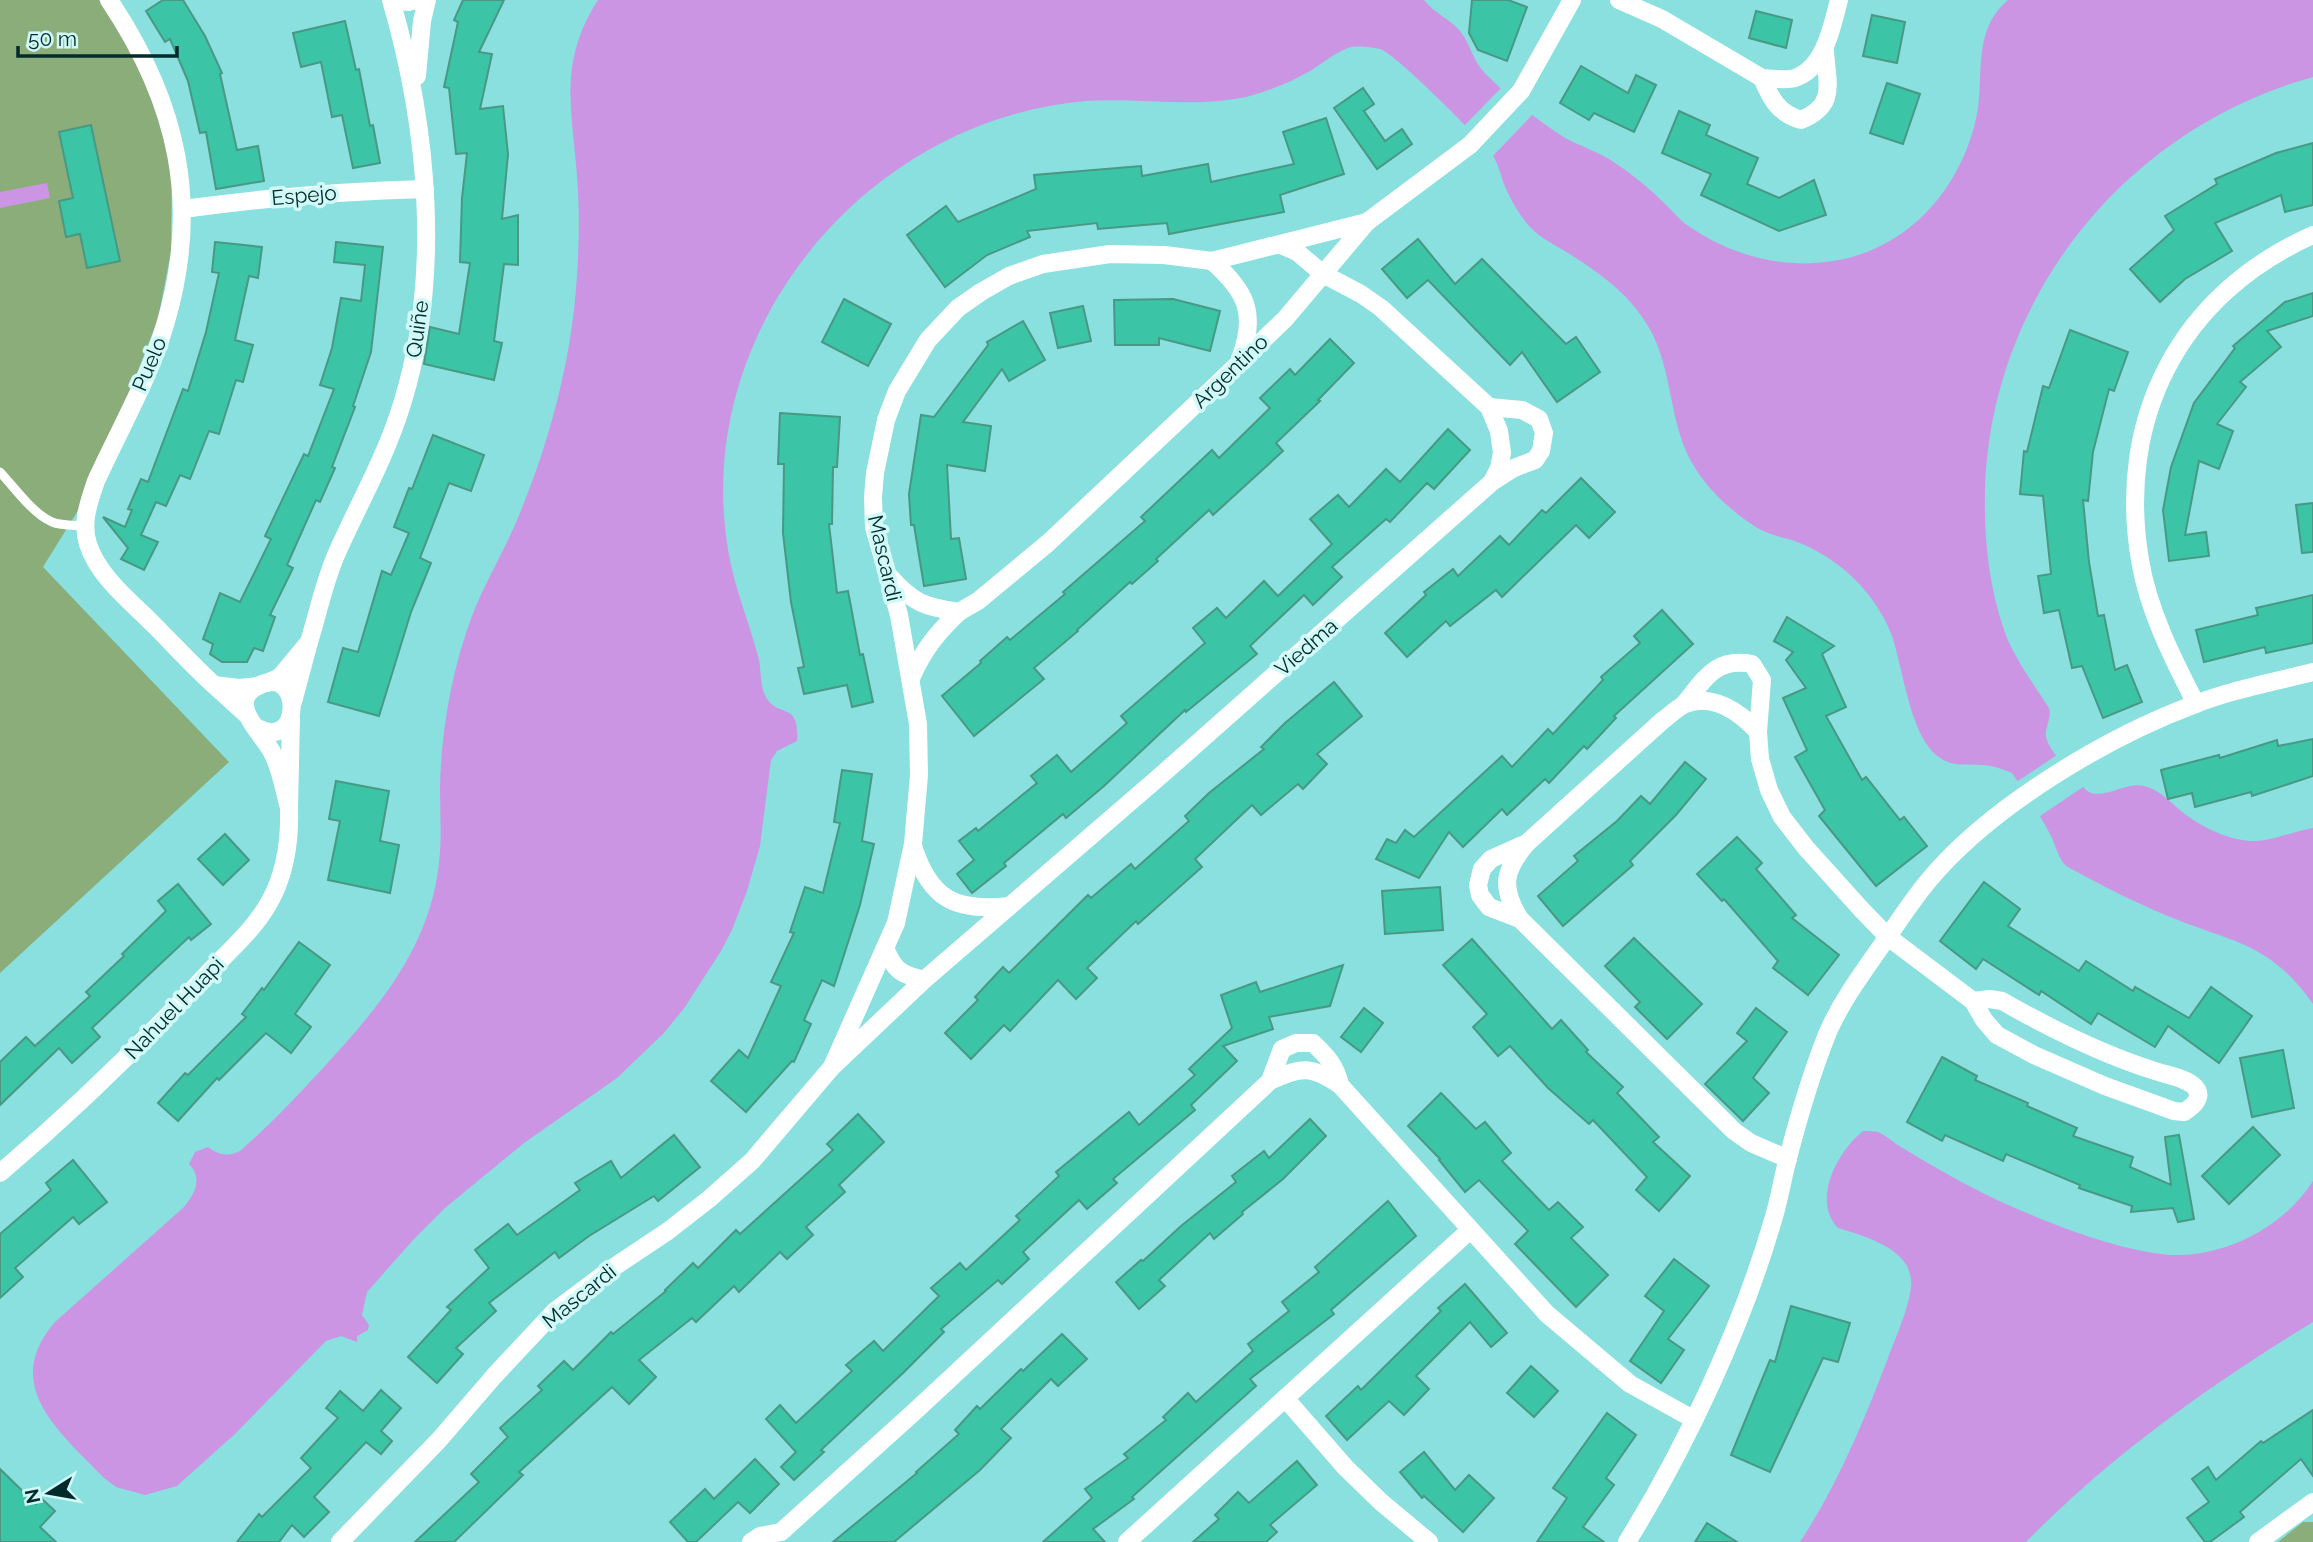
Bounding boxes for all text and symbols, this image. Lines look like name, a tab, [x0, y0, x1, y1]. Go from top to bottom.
scale bar	[18, 14, 177, 58]
text: 50 m	[28, 26, 77, 51]
street label: Espejo	[270, 180, 338, 210]
street label: Quiñe	[401, 299, 433, 359]
street label: Argentino	[1187, 329, 1273, 413]
street label: Puelo	[127, 333, 171, 395]
street label: Mascardi	[863, 513, 907, 603]
street label: Viedma	[1270, 613, 1342, 681]
street label: Nahuel Huapi	[119, 952, 229, 1064]
street label: Mascardi	[537, 1259, 621, 1333]
north arrow	[14, 1458, 84, 1528]
text: N	[20, 1487, 44, 1505]

